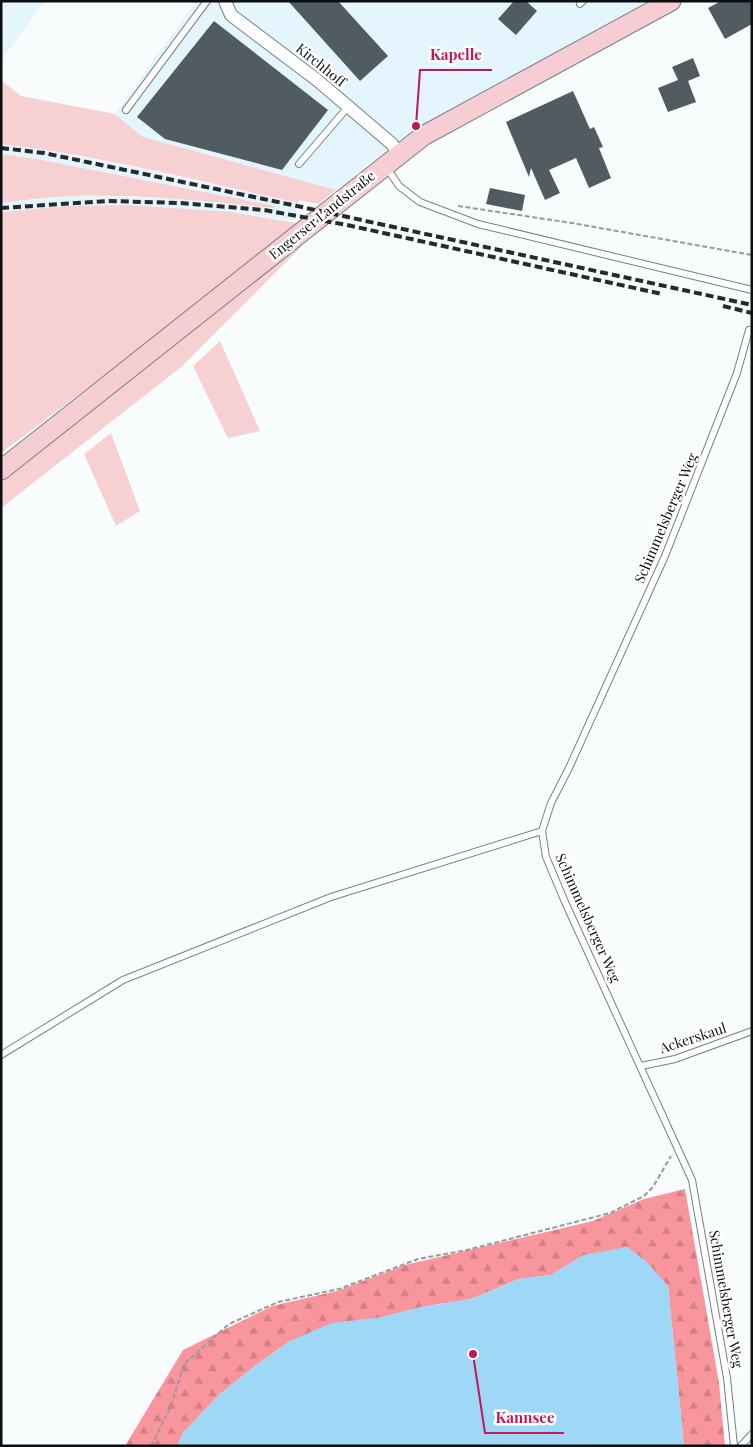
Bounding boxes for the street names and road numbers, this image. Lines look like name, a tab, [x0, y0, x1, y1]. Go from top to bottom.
street label: Kirchhoff	[292, 39, 352, 92]
street label: Engerser Landstraße	[265, 166, 379, 263]
street label: Schimmelsberger Weg	[630, 449, 702, 586]
street label: Schimmelsberger Weg	[551, 850, 626, 986]
street label: Ackerskaul	[656, 1018, 729, 1058]
street label: Schimmelsberger Weg	[705, 1229, 748, 1370]

